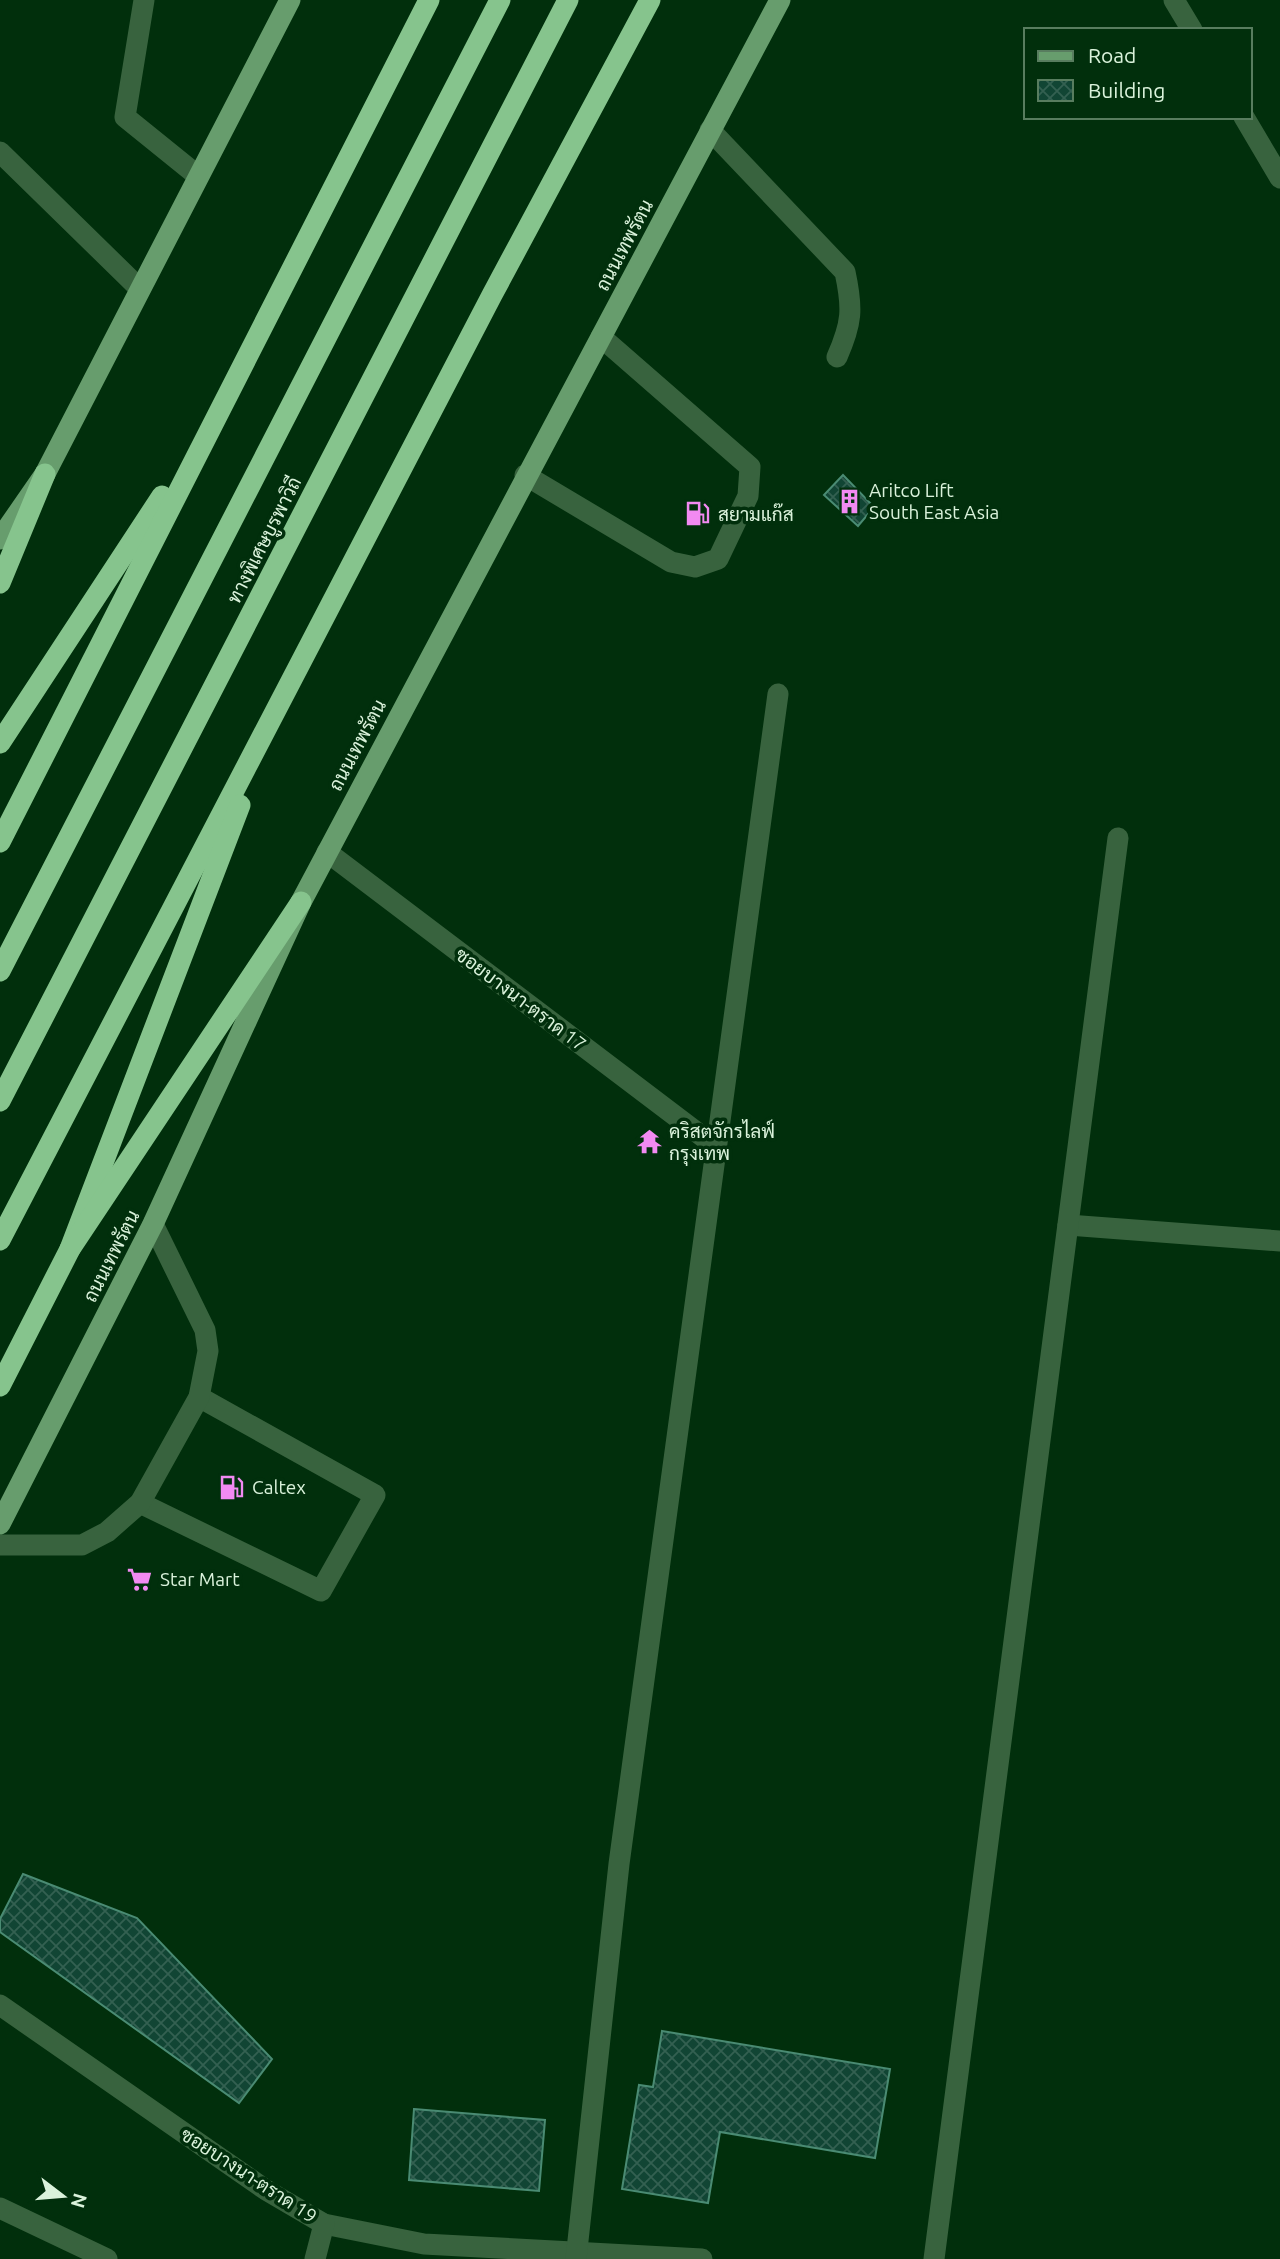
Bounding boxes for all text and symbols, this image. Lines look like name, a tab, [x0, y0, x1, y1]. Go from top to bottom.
legend	[1024, 28, 1252, 119]
text: Road	[1088, 43, 1136, 67]
text: Building	[1088, 78, 1165, 102]
street label: ถนนเทพรัตน	[591, 196, 657, 294]
street label: ทางพิเศษบูรพาวิถี	[222, 472, 308, 608]
place label: Aritco Lift South East Asia	[869, 479, 999, 523]
building icon: Aritco Lift South East Asia	[835, 487, 863, 515]
fuel station icon: สยามแก๊ส	[684, 500, 712, 528]
place label: สยามแก๊ส	[718, 503, 794, 525]
street label: ถนนเทพรัตน	[324, 696, 390, 794]
street label: ซอยบางนา-ตราด 17	[451, 943, 591, 1055]
place label: คริสตจักรไลฟ์ กรุงเทพ	[669, 1119, 775, 1166]
temple icon: คริสตจักรไลฟ์ กรุงเทพ	[635, 1128, 663, 1156]
street label: ถนนเทพรัตน	[78, 1206, 144, 1306]
fuel station icon: Caltex	[218, 1473, 246, 1501]
place label: Caltex	[252, 1476, 306, 1498]
supermarket icon: Star Mart	[126, 1565, 154, 1593]
place label: Star Mart	[160, 1568, 240, 1590]
street label: ซอยบางนา-ตราด 19	[177, 2123, 321, 2227]
north arrow	[28, 2161, 98, 2231]
text: N	[67, 2191, 92, 2211]

